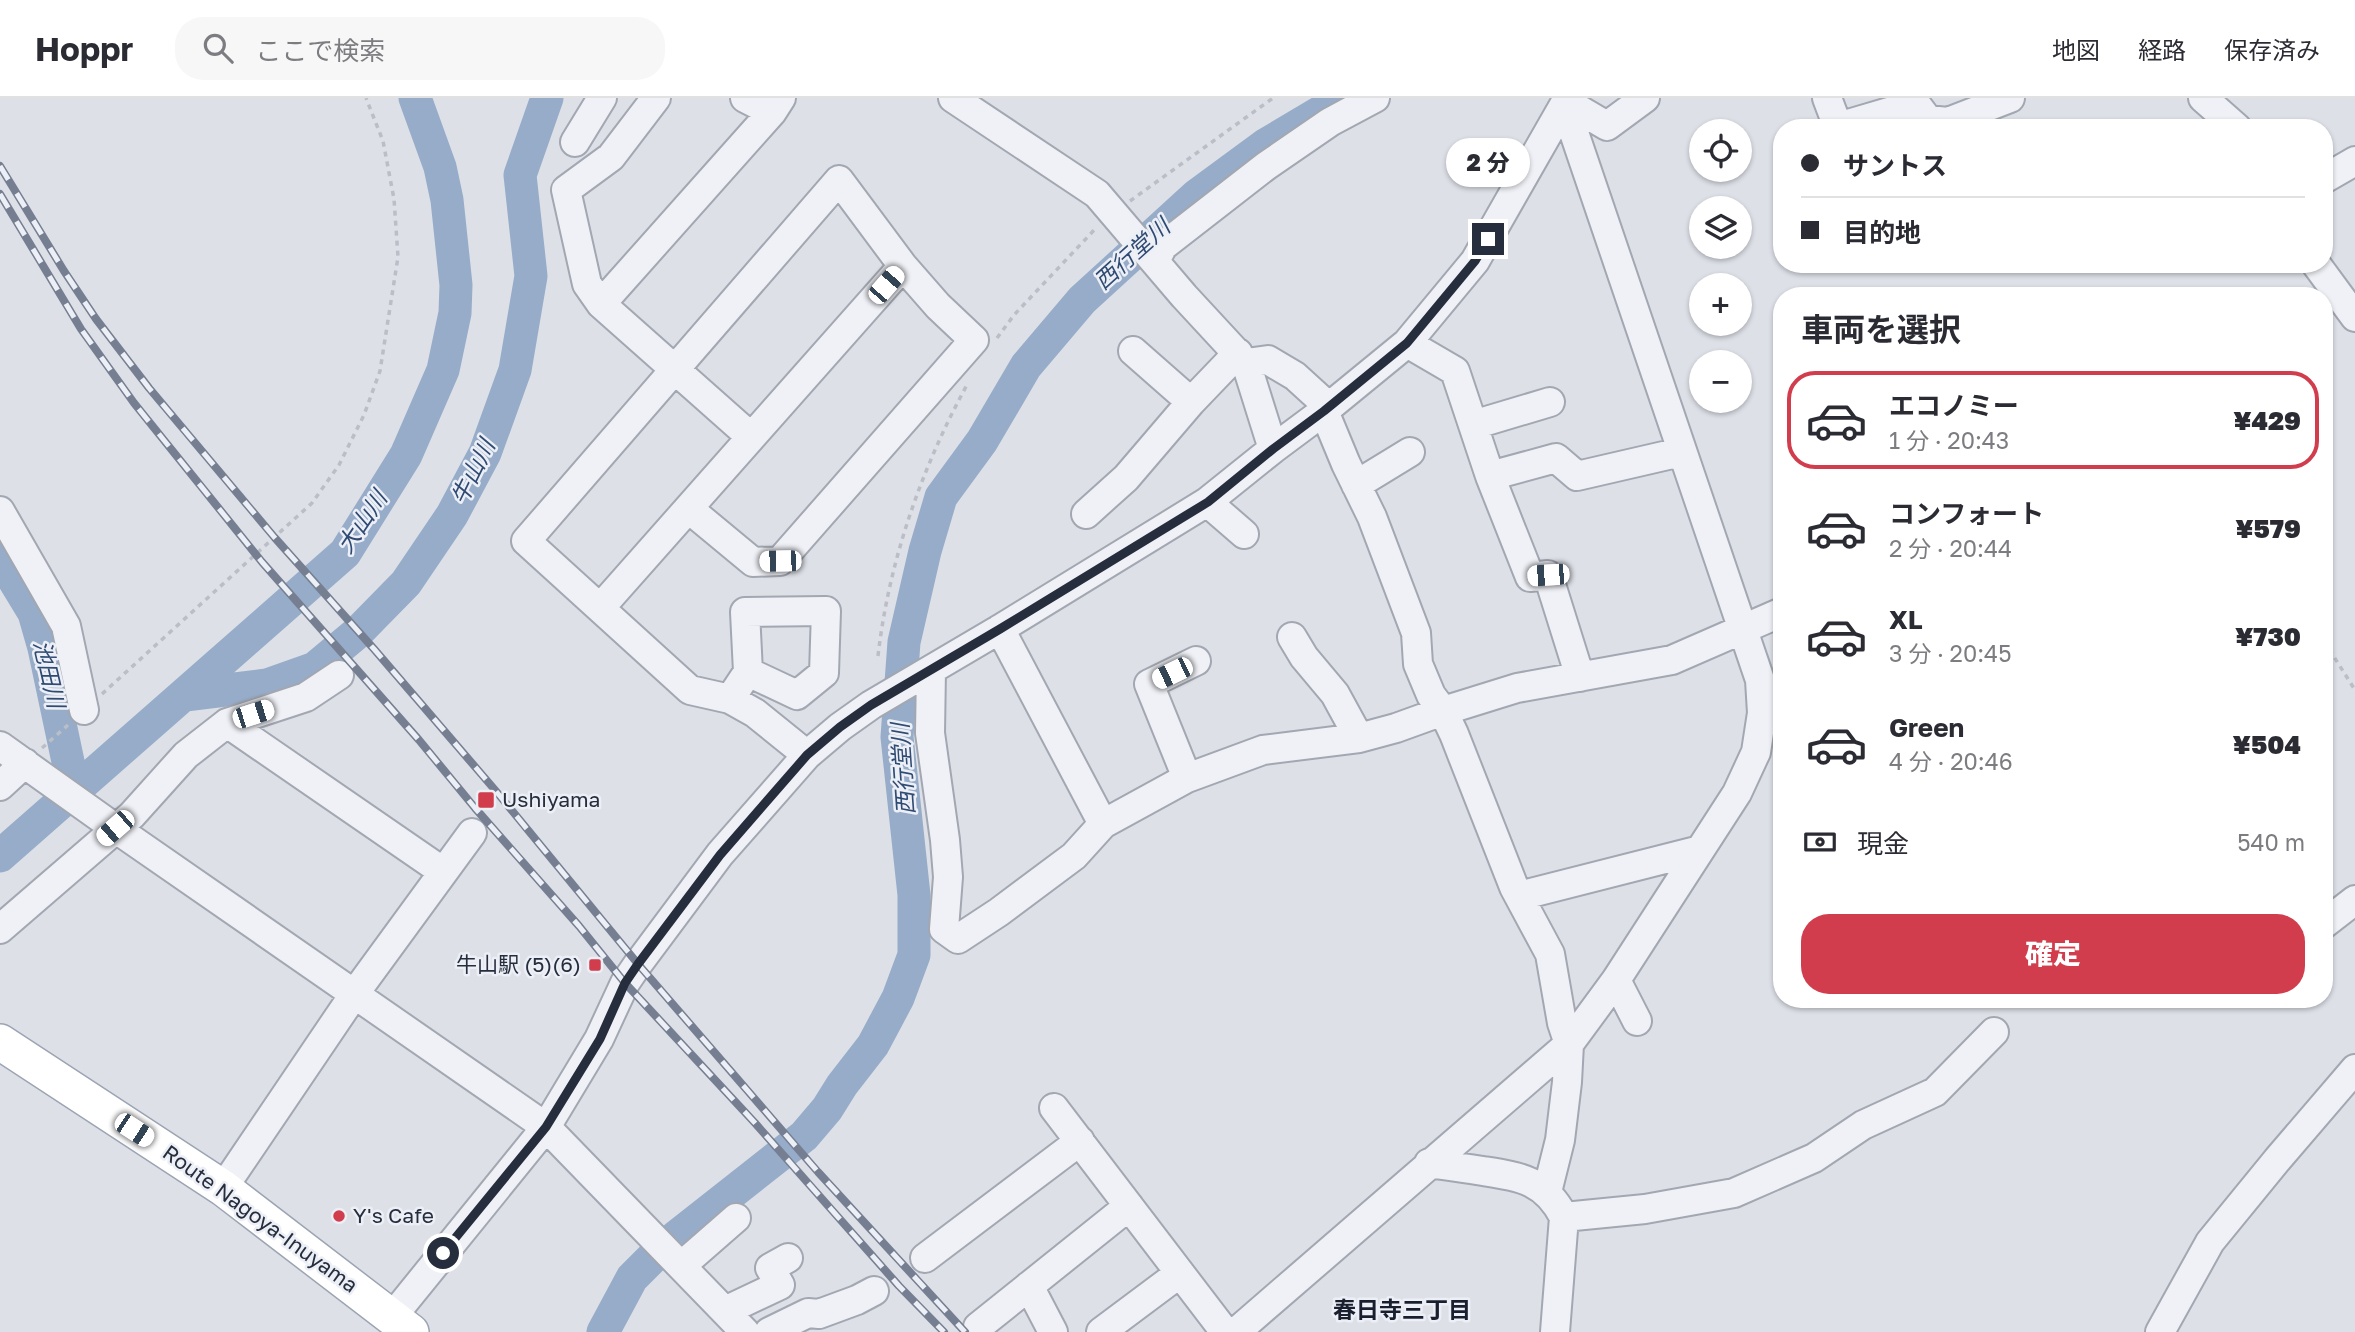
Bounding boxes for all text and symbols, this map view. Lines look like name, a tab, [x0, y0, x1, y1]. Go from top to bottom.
search box	[175, 17, 665, 80]
text: Hoppr	[35, 29, 133, 68]
icon: search	[199, 29, 237, 67]
text: ここで検索	[255, 35, 385, 66]
text: 地図	[2052, 35, 2100, 64]
text: 経路	[2138, 35, 2186, 64]
text: 保存済み	[2224, 35, 2320, 64]
map controls	[1689, 119, 1752, 413]
button: locate	[1689, 119, 1752, 182]
callout: 2 分	[1446, 138, 1530, 186]
text: 2 分	[1466, 148, 1510, 176]
text: サントス	[1843, 150, 1947, 181]
button: layers	[1689, 196, 1752, 259]
water label: 西行堂川	[1088, 210, 1177, 294]
text: 目的地	[1843, 217, 1921, 248]
route end	[1472, 223, 1504, 255]
car	[865, 262, 908, 308]
button: +	[1689, 273, 1752, 336]
text: 車両を選択	[1801, 310, 1961, 348]
button: −	[1689, 350, 1752, 413]
icon: car	[1805, 389, 1868, 452]
text: エコノミー	[1889, 390, 2019, 421]
text: ¥429	[2233, 405, 2301, 436]
text: 1 分 · 20:43	[1889, 426, 2009, 454]
water label: 牛山川	[444, 432, 501, 509]
water label: 大山川	[330, 483, 394, 558]
icon: car	[1805, 497, 1868, 560]
text: コンフォート	[1889, 498, 2044, 529]
text: ¥579	[2235, 513, 2301, 544]
text: 2 分 · 20:44	[1889, 534, 2012, 562]
car	[759, 550, 802, 572]
car	[1527, 563, 1570, 587]
text: XL	[1889, 604, 1923, 635]
icon: car	[1805, 605, 1868, 668]
text: ¥730	[2235, 621, 2301, 652]
water label: 池田川	[29, 637, 72, 713]
text: 3 分 · 20:45	[1889, 639, 2011, 667]
car	[1149, 654, 1196, 692]
car	[230, 698, 277, 730]
text: Green	[1889, 712, 1964, 743]
icon: car	[1805, 713, 1868, 776]
water label: 西行堂川	[885, 719, 919, 816]
text: ¥504	[2233, 729, 2301, 760]
text: 4 分 · 20:46	[1889, 747, 2013, 775]
place label: Ushiyama	[502, 786, 600, 812]
marker: Ushiyama	[476, 790, 496, 810]
car	[93, 806, 138, 850]
icon: cash	[1801, 823, 1839, 861]
text: 現金	[1857, 828, 1909, 859]
text: 540 m	[2237, 828, 2305, 856]
button: 確定	[1801, 914, 2305, 994]
place label: 牛山駅 (5)(6)	[456, 951, 581, 977]
marker: 牛山駅 (5)(6)	[587, 957, 603, 973]
car	[111, 1110, 158, 1150]
street label: Route Nagoya-Inuyama	[158, 1139, 363, 1298]
place label: Y's Cafe	[353, 1202, 434, 1228]
marker: Y's Cafe	[331, 1208, 347, 1224]
route start	[427, 1237, 459, 1269]
district label: 春日寺三丁目	[1333, 1295, 1471, 1323]

